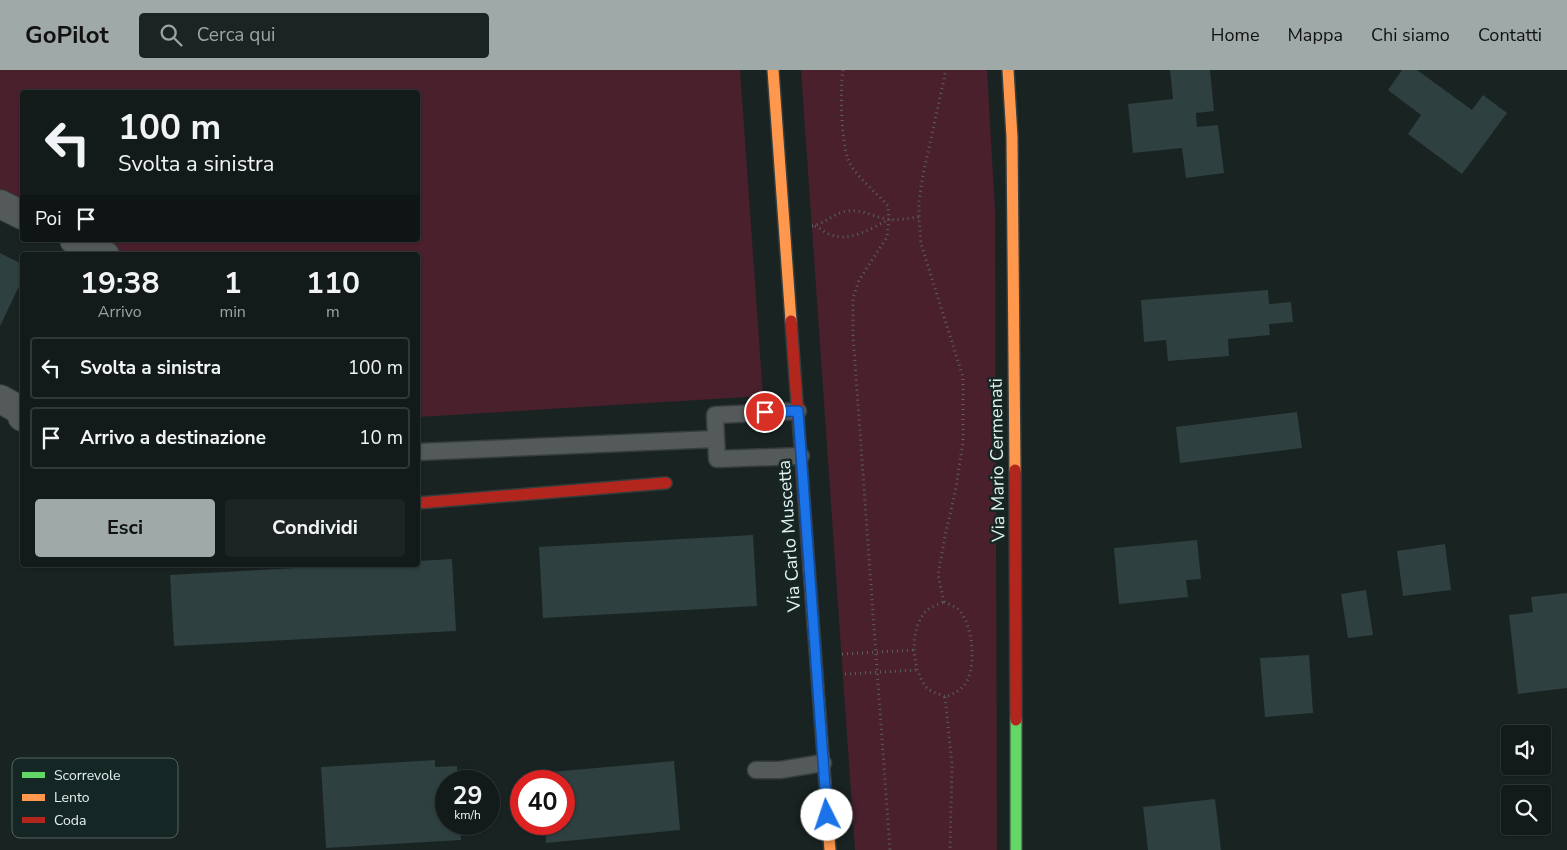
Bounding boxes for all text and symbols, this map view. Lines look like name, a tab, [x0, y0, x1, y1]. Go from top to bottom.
search box	[139, 13, 489, 58]
text: GoPilot	[25, 19, 109, 51]
icon: search	[157, 21, 185, 49]
text: Cerca qui	[197, 22, 275, 48]
text: Home	[1211, 23, 1259, 47]
text: Mappa	[1287, 23, 1343, 47]
text: Chi siamo	[1371, 23, 1450, 47]
text: Contatti	[1478, 23, 1542, 47]
text: 100 m	[118, 104, 221, 151]
icon: left	[35, 110, 100, 175]
text: Svolta a sinistra	[118, 149, 274, 179]
icon: arrive	[72, 205, 100, 233]
text: Poi	[35, 206, 62, 232]
text: 19:38	[80, 263, 159, 304]
text: 1	[224, 263, 242, 304]
text: 110	[306, 263, 360, 304]
text: Arrivo	[98, 301, 142, 323]
text: min	[219, 301, 246, 323]
text: m	[326, 301, 340, 323]
icon: left	[37, 354, 65, 382]
text: Svolta a sinistra	[80, 355, 221, 381]
text: 100 m	[348, 355, 403, 381]
street label: Via Mario Cermenati	[984, 378, 1010, 543]
pin	[744, 391, 786, 433]
icon: arrive	[751, 398, 779, 426]
icon: arrive	[37, 424, 65, 452]
text: Arrivo a destinazione	[80, 425, 266, 451]
text: 10 m	[359, 425, 403, 451]
street label: Via Carlo Muscetta	[772, 459, 806, 614]
button: Esci	[35, 499, 215, 557]
button: Condividi	[225, 499, 405, 557]
map controls	[1501, 725, 1551, 835]
button: sound	[1501, 725, 1551, 775]
legend	[12, 758, 178, 838]
text: Scorrevole	[54, 766, 120, 785]
speed limit sign: 40	[510, 770, 575, 835]
text: 29	[452, 779, 483, 813]
button: search	[1501, 785, 1551, 835]
text: Lento	[54, 788, 90, 807]
position arrow	[800, 788, 852, 840]
text: km/h	[454, 807, 481, 823]
text: Coda	[54, 811, 86, 830]

